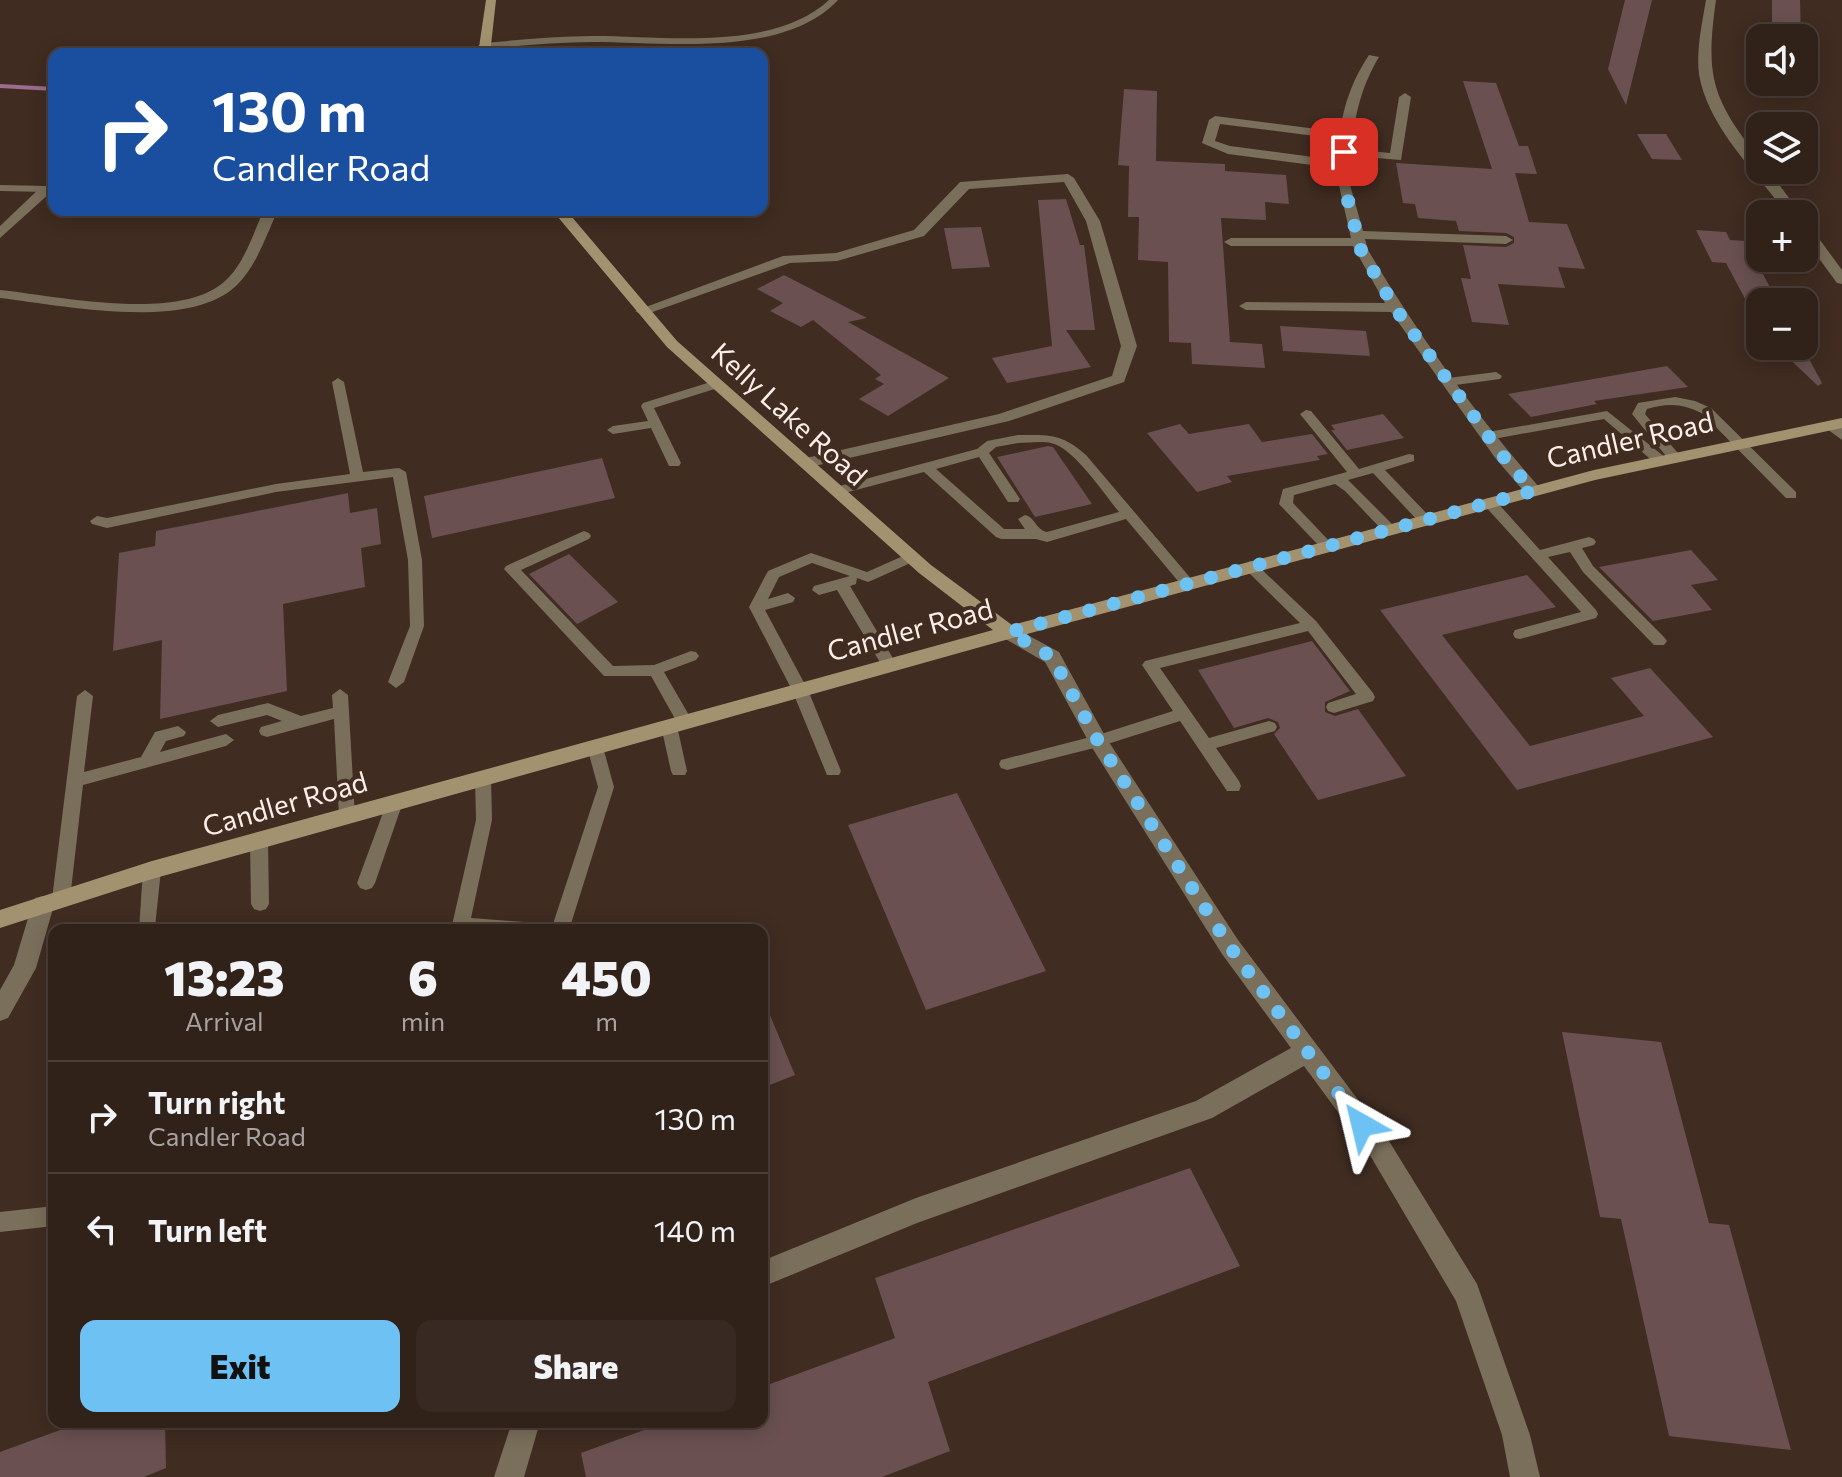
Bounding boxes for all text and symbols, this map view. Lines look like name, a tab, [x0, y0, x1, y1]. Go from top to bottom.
map controls	[1746, 24, 1818, 360]
button: sound	[1746, 24, 1818, 96]
text: 130 m	[212, 75, 367, 144]
icon: right	[80, 80, 184, 184]
button: layers	[1746, 112, 1818, 184]
pin	[1310, 118, 1378, 186]
icon: arrive	[1322, 130, 1366, 174]
text: Candler Road	[212, 144, 430, 188]
button: +	[1746, 200, 1818, 272]
button: −	[1746, 288, 1818, 360]
street label: Kelly Lake Road	[705, 335, 874, 492]
street label: Candler Road	[1543, 403, 1716, 475]
street label: Candler Road	[823, 591, 996, 667]
street label: Candler Road	[198, 763, 371, 843]
text: 13:23	[164, 947, 284, 1006]
text: 6	[408, 947, 438, 1006]
text: 450	[561, 947, 652, 1006]
text: Arrival	[185, 1005, 264, 1036]
text: min	[401, 1005, 445, 1036]
text: m	[595, 1005, 618, 1036]
text: Turn right	[148, 1083, 285, 1120]
position arrow	[1320, 1083, 1404, 1167]
icon: right	[80, 1095, 124, 1139]
text: 130 m	[655, 1099, 736, 1136]
text: Candler Road	[148, 1120, 306, 1151]
icon: left	[80, 1207, 124, 1251]
text: Turn left	[148, 1211, 267, 1248]
text: 140 m	[654, 1211, 736, 1248]
button: Exit	[80, 1320, 400, 1412]
button: Share	[416, 1320, 736, 1412]

